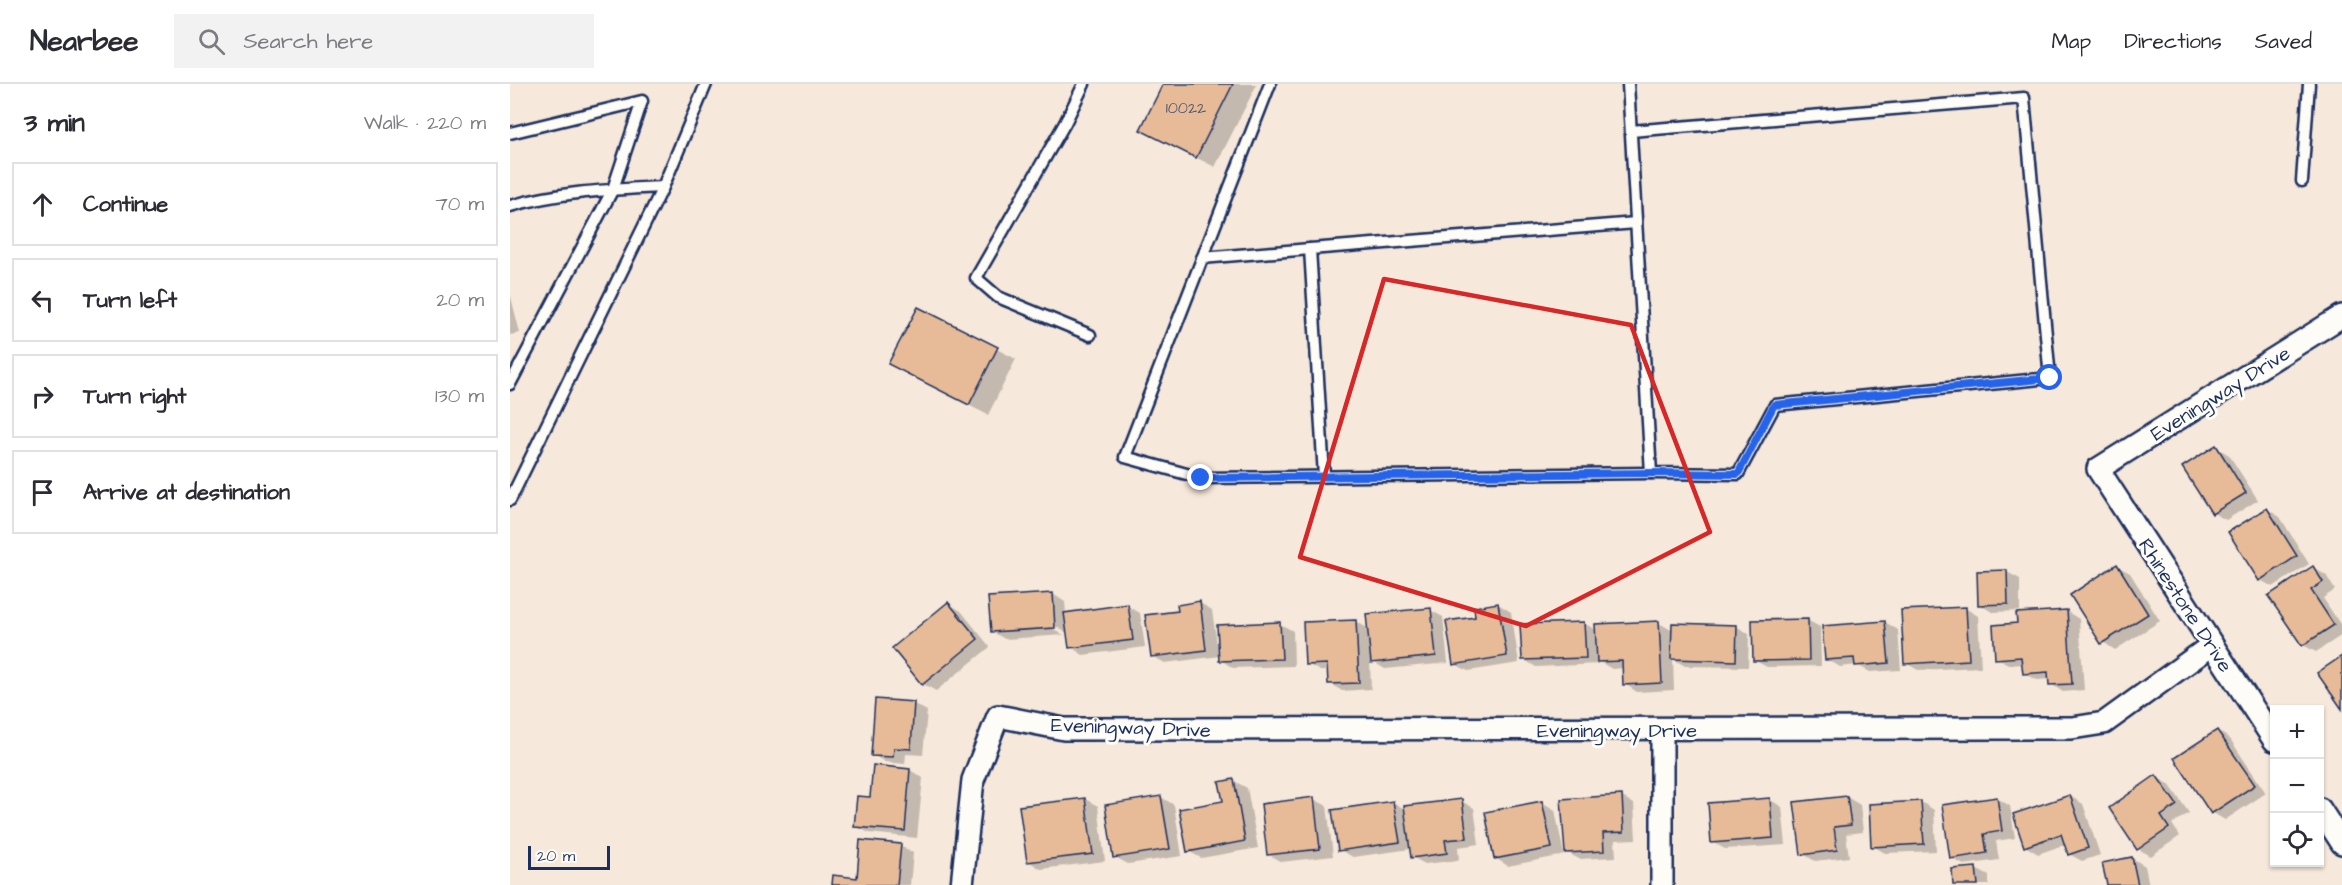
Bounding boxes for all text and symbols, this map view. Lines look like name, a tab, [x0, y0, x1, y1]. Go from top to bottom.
search box	[174, 14, 594, 68]
text: Nearbee	[30, 22, 138, 61]
icon: search	[195, 25, 228, 58]
text: Search here	[243, 26, 373, 57]
text: Map	[2051, 27, 2091, 56]
text: Directions	[2124, 27, 2222, 56]
text: Saved	[2255, 27, 2312, 56]
house number: 10022	[1166, 97, 1206, 119]
text: 3 min	[24, 105, 85, 141]
text: Walk · 220 m	[364, 109, 486, 137]
icon: ahead	[26, 188, 59, 221]
text: Continue	[83, 189, 168, 220]
text: 70 m	[436, 190, 484, 218]
icon: left	[26, 284, 59, 317]
text: Turn left	[83, 285, 177, 316]
text: 20 m	[436, 286, 484, 314]
street label: Eveningway Drive	[2145, 340, 2296, 449]
route start	[2036, 364, 2062, 390]
icon: right	[26, 380, 59, 413]
text: Turn right	[83, 381, 186, 412]
text: 130 m	[435, 382, 484, 410]
route end	[1187, 464, 1213, 490]
icon: arrive	[26, 476, 59, 509]
text: Arrive at destination	[83, 477, 290, 508]
street label: Rhinestone Drive	[2131, 533, 2239, 678]
map controls	[2270, 705, 2324, 867]
button: +	[2270, 705, 2324, 759]
street label: Eveningway Drive	[1051, 711, 1212, 746]
street label: Eveningway Drive	[1537, 717, 1697, 746]
button: −	[2270, 759, 2324, 813]
button: locate	[2270, 813, 2324, 867]
scale bar	[528, 843, 610, 870]
text: 20 m	[537, 845, 575, 867]

